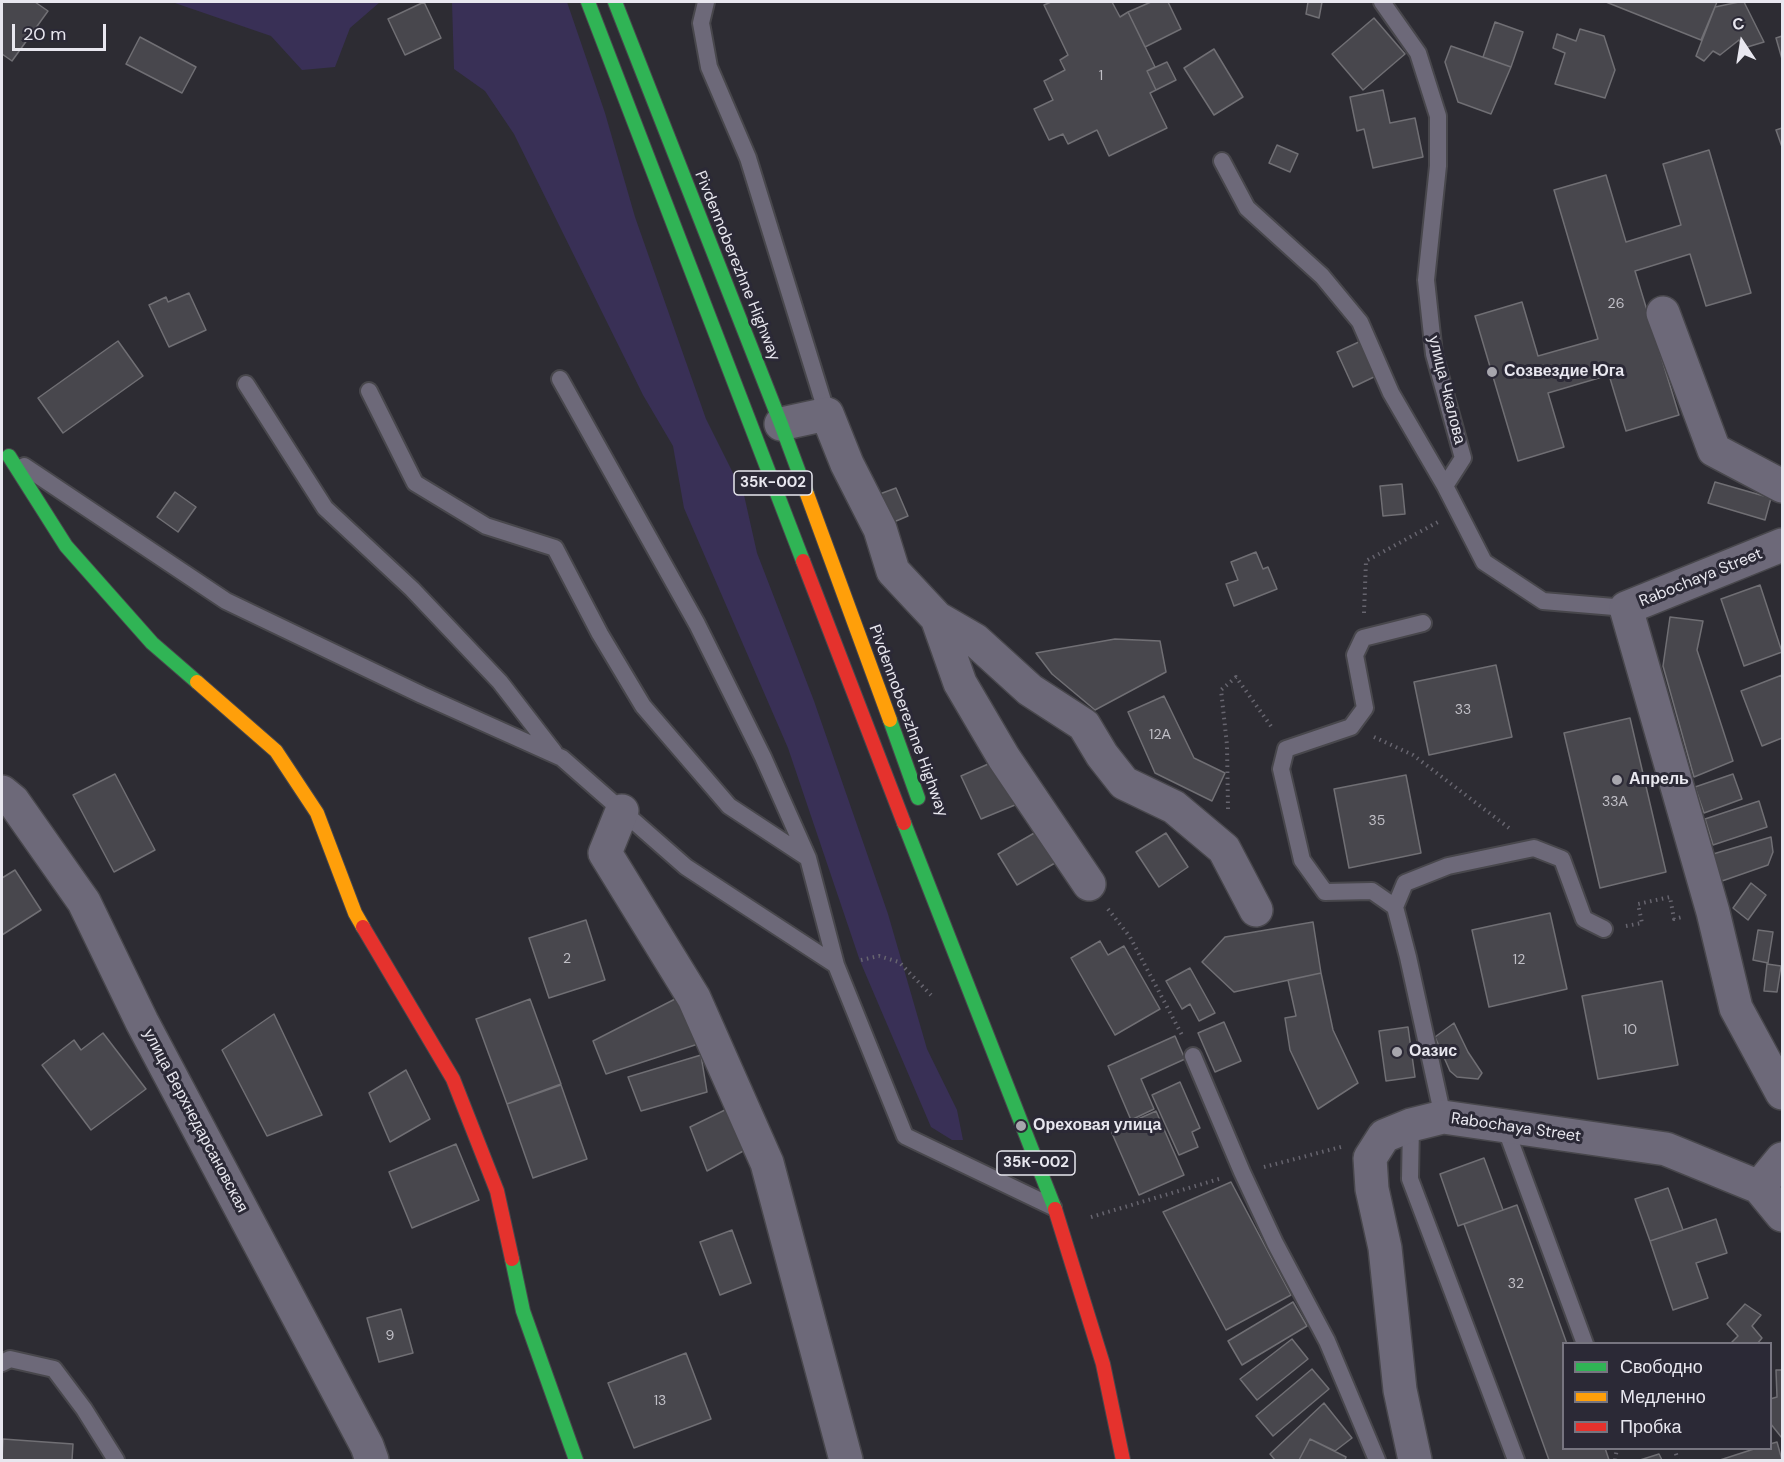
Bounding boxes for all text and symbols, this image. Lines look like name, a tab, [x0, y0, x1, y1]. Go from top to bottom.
scale bar	[15, 12, 110, 50]
north arrow	[1712, 12, 1772, 72]
text: С	[1730, 12, 1746, 35]
text: 20 m	[23, 22, 66, 46]
house number: 1	[1099, 68, 1103, 84]
street label: Pivdennoberezhne Highway	[690, 168, 784, 364]
house number: 26	[1608, 296, 1624, 312]
street label: улица Чкалова	[1423, 334, 1469, 446]
place label: Созвездие Юга	[1504, 362, 1624, 382]
marker: Созвездие Юга	[1485, 365, 1499, 379]
road number: 35К-002	[734, 471, 812, 495]
street label: Rabochaya Street	[1637, 545, 1765, 611]
street label: Pivdennoberezhne Highway	[864, 622, 952, 820]
house number: 33	[1455, 702, 1471, 718]
house number: 12А	[1149, 727, 1171, 743]
place label: Апрель	[1629, 770, 1689, 790]
marker: Апрель	[1610, 773, 1624, 787]
house number: 33А	[1602, 794, 1628, 810]
house number: 35	[1369, 813, 1385, 829]
house number: 2	[563, 951, 571, 967]
house number: 12	[1513, 952, 1525, 968]
house number: 10	[1623, 1022, 1637, 1038]
street label: улица Верхнедарсановская	[138, 1026, 252, 1216]
place label: Оазис	[1409, 1042, 1457, 1062]
marker: Оазис	[1390, 1045, 1404, 1059]
street label: Rabochaya Street	[1450, 1109, 1582, 1147]
place label: Ореховая улица	[1033, 1116, 1161, 1136]
marker: Ореховая улица	[1014, 1119, 1028, 1133]
road number: 35К-002	[997, 1151, 1075, 1175]
house number: 32	[1508, 1276, 1524, 1292]
house number: 9	[386, 1328, 394, 1344]
legend	[1562, 1342, 1772, 1450]
text: Свободно	[1620, 1355, 1703, 1379]
text: Медленно	[1620, 1385, 1706, 1409]
house number: 13	[654, 1393, 666, 1409]
text: Пробка	[1620, 1415, 1682, 1439]

